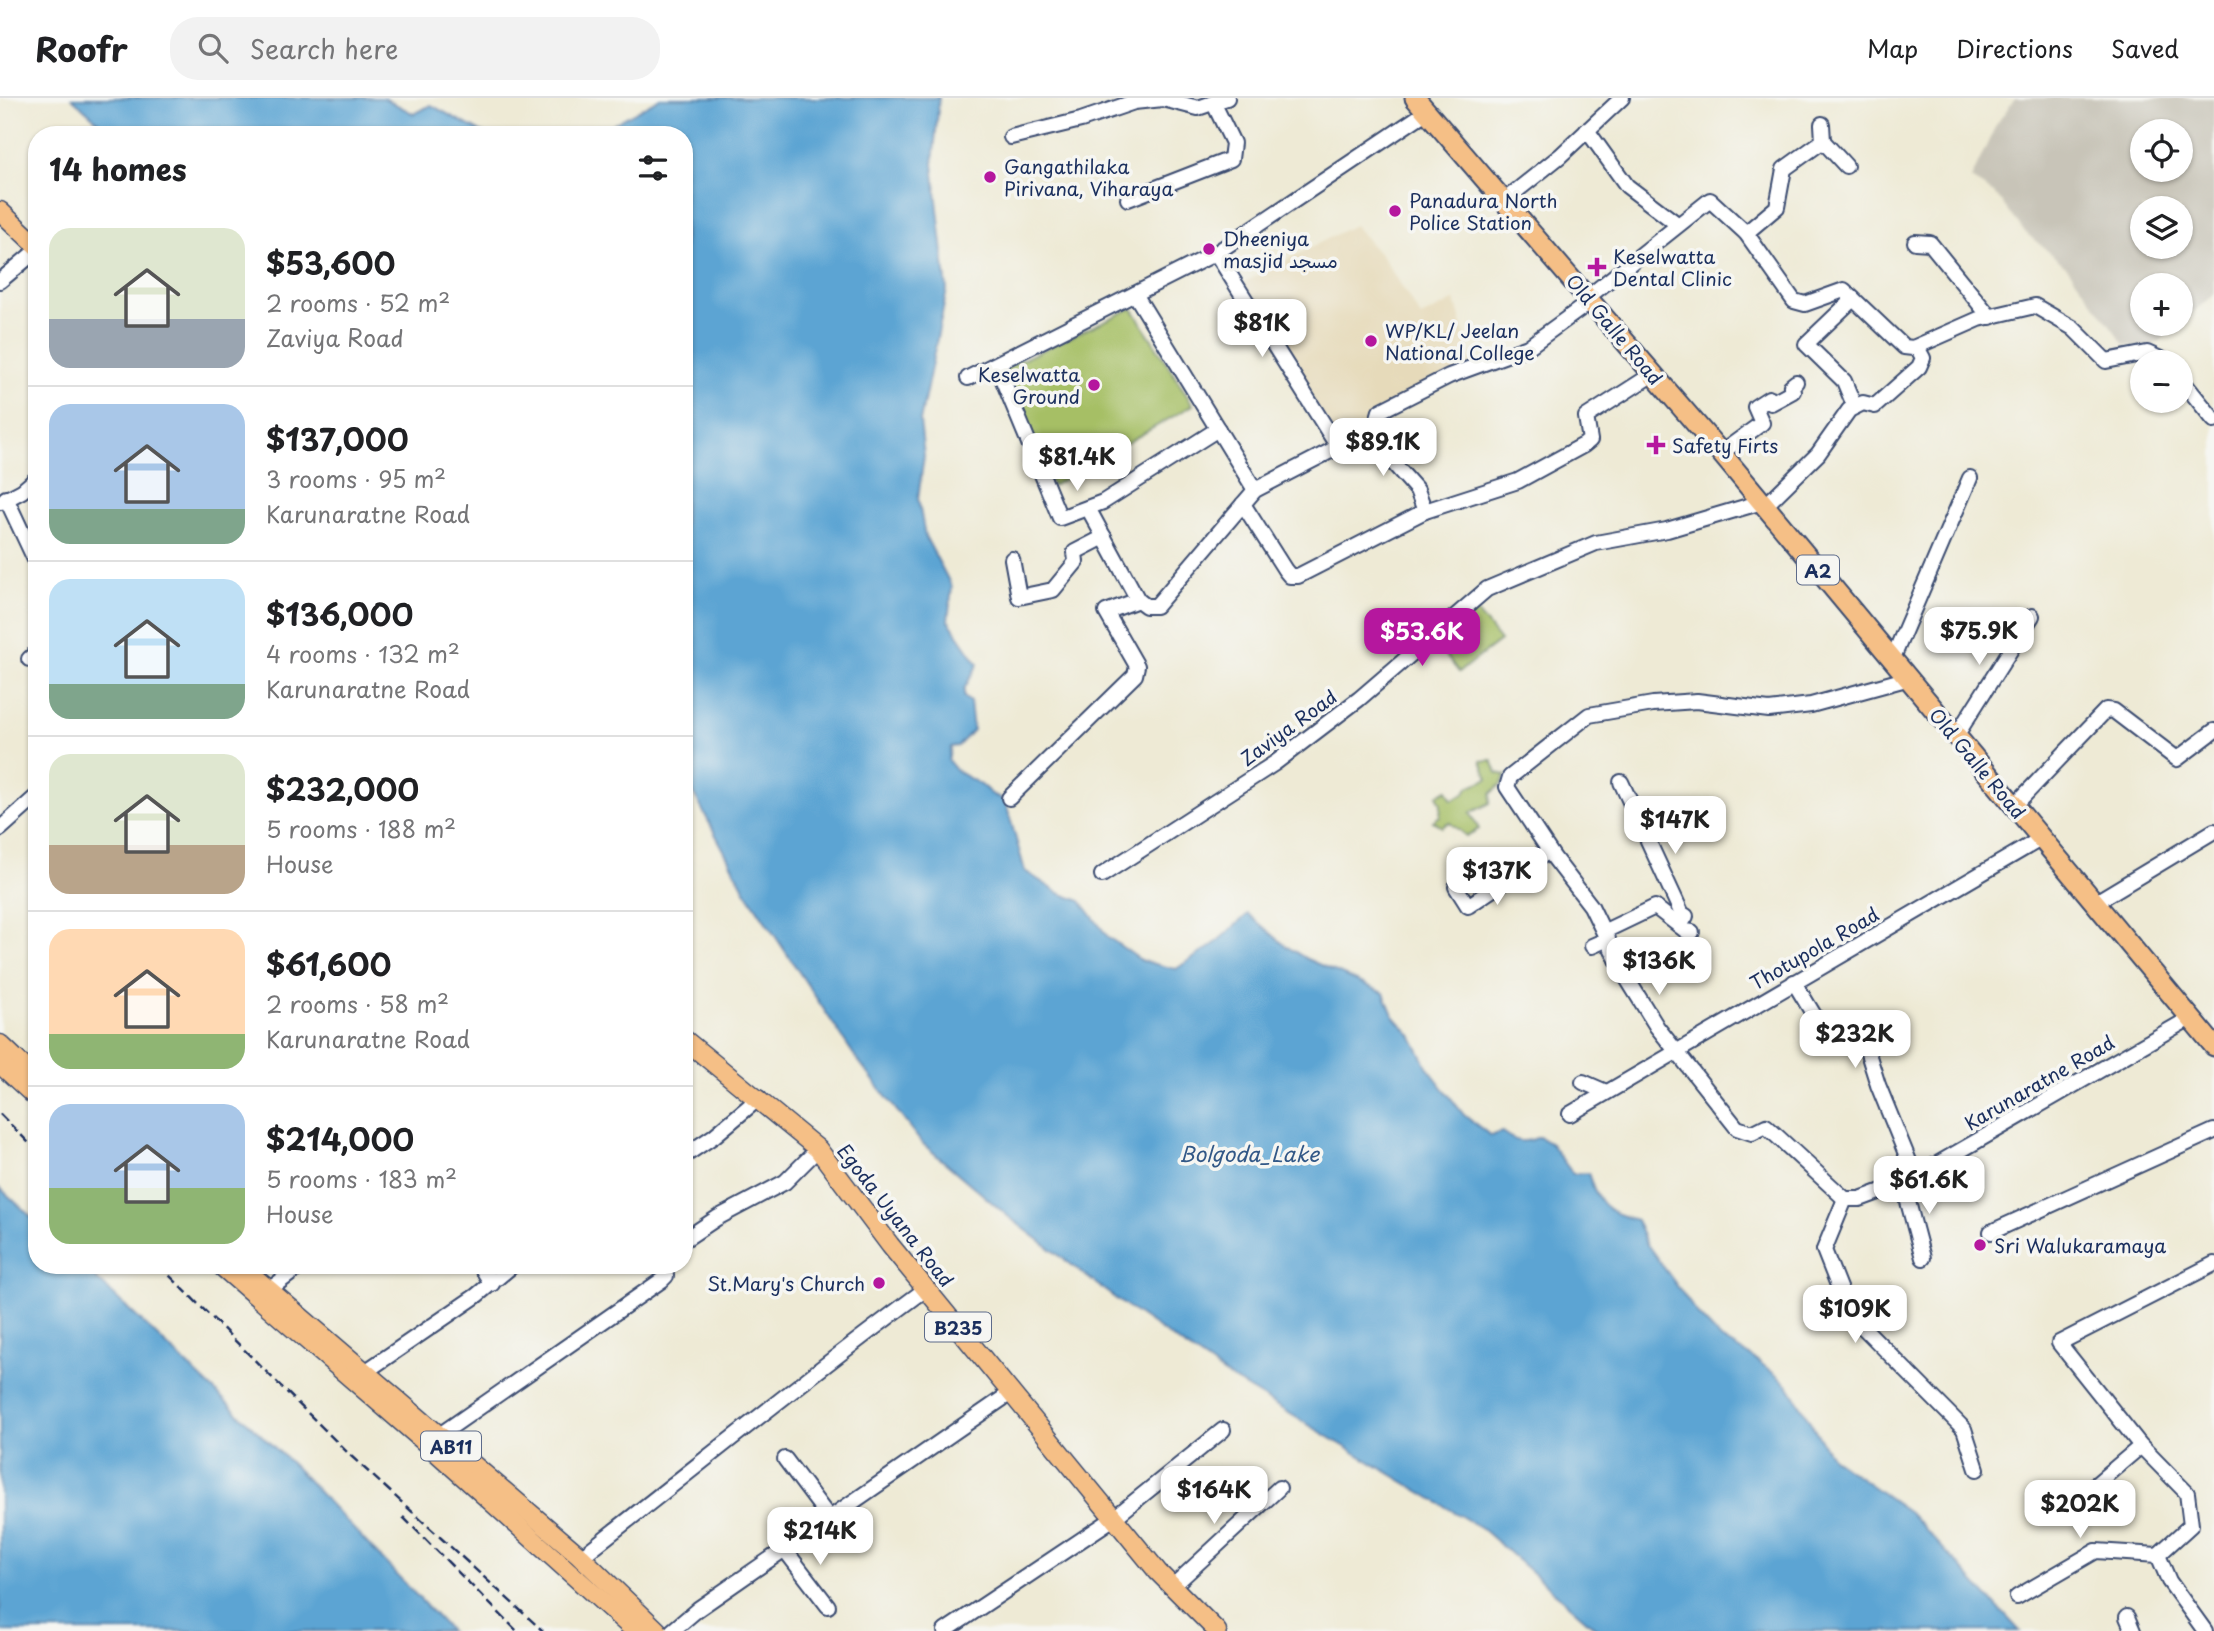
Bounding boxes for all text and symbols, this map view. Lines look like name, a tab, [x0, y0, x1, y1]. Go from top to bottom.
search box	[170, 17, 660, 80]
text: Roofr	[35, 23, 128, 73]
icon: search	[194, 29, 232, 67]
text: Search here	[250, 29, 398, 68]
text: Map	[1867, 30, 1918, 66]
text: Directions	[1956, 30, 2073, 66]
text: Saved	[2111, 30, 2179, 66]
map controls	[2130, 119, 2193, 413]
button: locate	[2130, 119, 2193, 182]
text: 14 homes	[49, 146, 187, 191]
icon: filters	[634, 149, 672, 187]
place label: Gangathilaka Pirivana, Viharaya	[1004, 152, 1174, 202]
marker: Gangathilaka Pirivana, Viharaya	[982, 169, 998, 185]
place label: Panadura North Police Station	[1409, 186, 1558, 236]
button: layers	[2130, 196, 2193, 259]
marker: Panadura North Police Station	[1387, 203, 1403, 219]
place label: Dheeniya masjid مسجد	[1223, 224, 1338, 274]
text: $53,600	[266, 240, 395, 285]
marker: Dheeniya masjid مسجد	[1201, 241, 1217, 257]
place label: Keselwatta Dental Clinic	[1613, 242, 1732, 292]
icon: home	[105, 256, 189, 340]
marker: Keselwatta Dental Clinic	[1587, 257, 1607, 277]
street label: Old Galle Road	[1560, 267, 1670, 391]
button: +	[2130, 273, 2193, 336]
text: 2 rooms · 52 m²	[266, 285, 450, 320]
pin: $81K	[1221, 300, 1303, 359]
text: $81K	[1234, 304, 1291, 339]
place label: WP/KL/ Jeelan National College	[1385, 316, 1535, 366]
text: Zaviya Road	[266, 320, 404, 355]
marker: WP/KL/ Jeelan National College	[1363, 333, 1379, 349]
button: −	[2130, 350, 2193, 413]
place label: Keselwatta Ground	[978, 360, 1080, 410]
marker: Keselwatta Ground	[1086, 377, 1102, 393]
text: $137,000	[266, 416, 409, 461]
pin: $89.1K	[1326, 418, 1440, 478]
text: $89.1K	[1346, 423, 1420, 458]
place label: Safety Firts	[1672, 431, 1778, 459]
icon: home	[105, 432, 189, 516]
pin: $81.4K	[1020, 434, 1134, 493]
marker: Safety Firts	[1646, 435, 1666, 455]
text: $81.4K	[1038, 438, 1116, 473]
text: 3 rooms · 95 m²	[266, 461, 446, 496]
text: Karunaratne Road	[266, 496, 470, 531]
road number: A2	[1797, 556, 1839, 584]
text: $136,000	[266, 591, 413, 636]
icon: home	[105, 607, 189, 691]
pin: $53.6K	[1365, 608, 1479, 668]
pin: $75.9K	[1922, 608, 2036, 667]
text: $75.9K	[1940, 612, 2018, 647]
text: $53.6K	[1380, 613, 1464, 648]
text: 4 rooms · 132 m²	[266, 636, 460, 671]
text: Karunaratne Road	[266, 671, 470, 706]
street label: Zaviya Road	[1234, 682, 1342, 772]
street label: Old Galle Road	[1923, 701, 2033, 825]
text: $232,000	[266, 766, 419, 811]
icon: home	[105, 782, 189, 866]
pin: $147K	[1626, 796, 1724, 856]
text: $147K	[1640, 801, 1710, 836]
text: 5 rooms · 188 m²	[266, 811, 456, 846]
text: House	[266, 846, 333, 881]
pin: $137K	[1448, 848, 1546, 907]
text: $137K	[1462, 852, 1532, 887]
street label: Thotupola Road	[1744, 900, 1884, 996]
pin: $136K	[1610, 937, 1708, 997]
text: $61,600	[266, 941, 391, 986]
text: $136K	[1622, 942, 1696, 977]
icon: home	[105, 957, 189, 1041]
text: 2 rooms · 58 m²	[266, 986, 449, 1021]
pin: $232K	[1806, 1010, 1904, 1070]
text: $232K	[1816, 1015, 1894, 1050]
text: Karunaratne Road	[266, 1021, 470, 1056]
street label: Karunaratne Road	[1959, 1028, 2119, 1136]
text: $214,000	[266, 1116, 414, 1161]
icon: home	[105, 1132, 189, 1216]
water label: Bolgoda_Lake	[1179, 1137, 1321, 1169]
street label: Egoda Uyana Road	[831, 1138, 961, 1292]
pin: $61.6K	[1872, 1156, 1986, 1216]
text: 5 rooms · 183 m²	[266, 1161, 457, 1196]
text: $61.6K	[1890, 1161, 1968, 1196]
text: House	[266, 1196, 333, 1231]
place label: Sri Walukaramaya	[1994, 1231, 2166, 1259]
marker: Sri Walukaramaya	[1972, 1237, 1988, 1253]
place label: St.Mary's Church	[707, 1269, 865, 1297]
marker: St.Mary's Church	[871, 1275, 887, 1291]
pin: $109K	[1806, 1286, 1904, 1345]
text: $109K	[1819, 1290, 1891, 1325]
road number: B235	[925, 1312, 991, 1342]
road number: AB11	[421, 1432, 481, 1461]
pin: $164K	[1165, 1466, 1263, 1526]
text: $164K	[1177, 1471, 1251, 1506]
pin: $202K	[2031, 1480, 2129, 1540]
text: $202K	[2041, 1485, 2119, 1520]
pin: $214K	[771, 1508, 869, 1567]
text: $214K	[783, 1512, 857, 1547]

